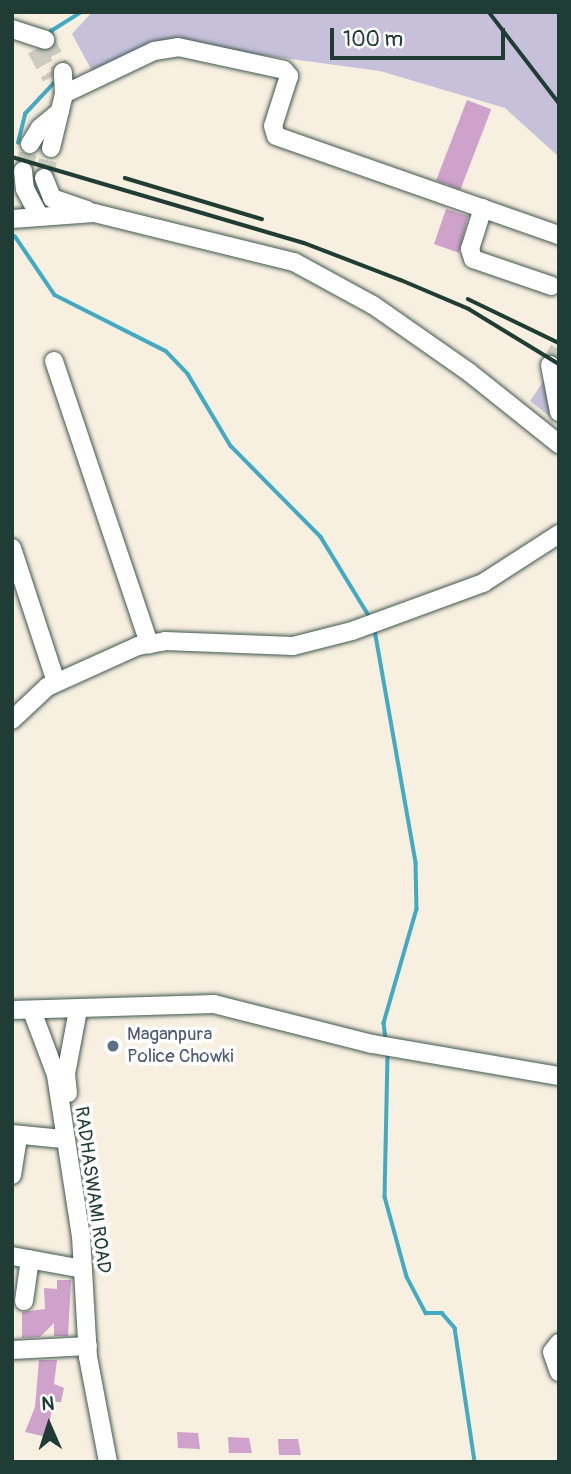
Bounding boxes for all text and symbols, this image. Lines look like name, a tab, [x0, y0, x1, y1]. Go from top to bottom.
scale bar	[333, 14, 508, 58]
text: 100 m	[343, 26, 403, 53]
place label: Maganpura Police Chowki	[127, 1024, 234, 1068]
marker: Maganpura Police Chowki	[105, 1038, 121, 1054]
street label: RADHASWAMI ROAD	[69, 1105, 115, 1275]
north arrow	[14, 1390, 84, 1460]
text: N	[41, 1392, 55, 1416]

